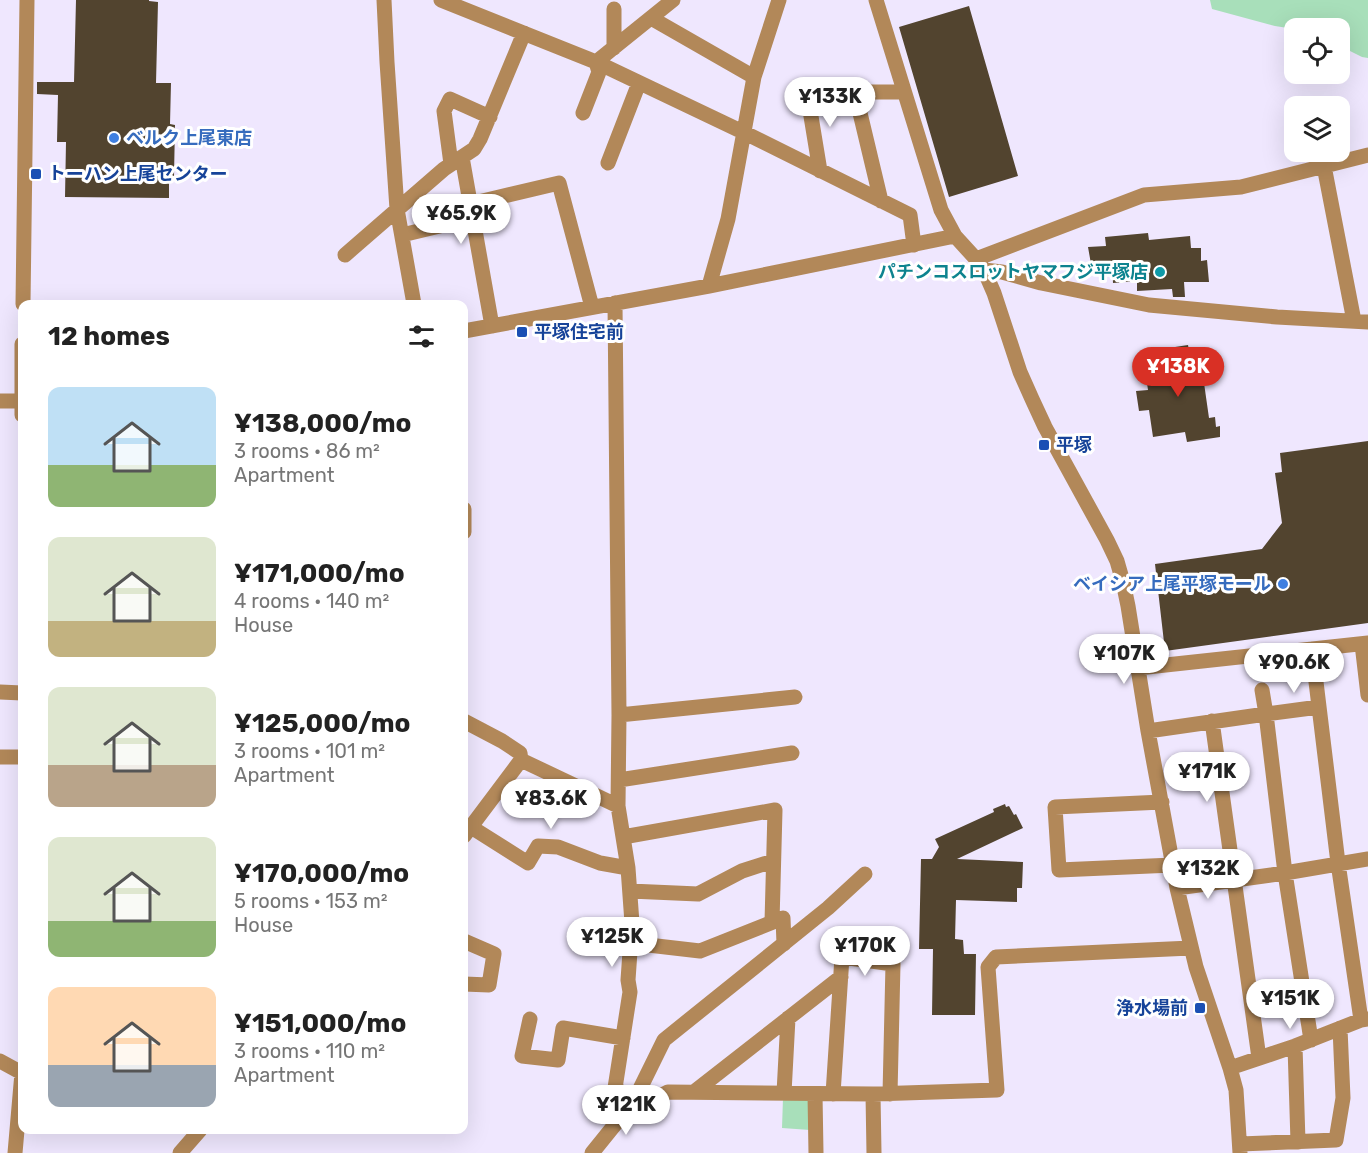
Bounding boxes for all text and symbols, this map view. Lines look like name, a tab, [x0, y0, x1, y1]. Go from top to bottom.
map controls	[1284, 18, 1350, 162]
button: locate	[1284, 18, 1350, 84]
pin: ¥133K	[788, 77, 872, 128]
text: ¥133K	[798, 84, 862, 108]
button: layers	[1284, 96, 1350, 162]
place label: ベルク上尾東店	[126, 127, 252, 149]
marker: ベルク上尾東店	[107, 131, 121, 145]
place label: トーハン上尾センター	[48, 163, 228, 185]
marker: トーハン上尾センター	[29, 167, 43, 181]
pin: ¥65.9K	[412, 194, 510, 245]
text: ¥65.9K	[426, 201, 496, 225]
place label: パチンコスロットヤマフジ平塚店	[878, 261, 1148, 283]
marker: パチンコスロットヤマフジ平塚店	[1153, 265, 1167, 279]
icon: filters	[405, 320, 438, 353]
text: 12 homes	[48, 321, 170, 352]
place label: 平塚住宅前	[534, 321, 624, 343]
marker: 平塚住宅前	[515, 325, 529, 339]
pin: ¥138K	[1136, 347, 1220, 398]
text: ¥138K	[1146, 354, 1210, 378]
text: ¥138,000/mo	[234, 408, 411, 439]
icon: home	[96, 411, 168, 483]
place label: 平塚	[1056, 434, 1092, 456]
marker: 平塚	[1037, 438, 1051, 452]
text: 3 rooms · 86 m²	[234, 439, 380, 463]
text: Apartment	[234, 463, 335, 487]
text: ¥171,000/mo	[234, 558, 405, 589]
icon: home	[96, 561, 168, 633]
place label: ベイシア上尾平塚モール	[1073, 573, 1271, 595]
marker: ベイシア上尾平塚モール	[1276, 577, 1290, 591]
text: 4 rooms · 140 m²	[234, 589, 389, 613]
text: House	[234, 613, 293, 637]
pin: ¥107K	[1082, 634, 1166, 685]
text: ¥107K	[1093, 641, 1155, 665]
pin: ¥90.6K	[1245, 643, 1343, 694]
text: ¥90.6K	[1258, 650, 1330, 674]
text: ¥125,000/mo	[234, 708, 410, 739]
icon: home	[96, 711, 168, 783]
text: 3 rooms · 101 m²	[234, 739, 385, 763]
pin: ¥171K	[1165, 752, 1249, 803]
text: ¥171K	[1178, 759, 1236, 783]
text: Apartment	[234, 763, 335, 787]
pin: ¥83.6K	[502, 779, 600, 830]
text: ¥83.6K	[515, 786, 587, 810]
pin: ¥132K	[1166, 849, 1250, 900]
text: ¥132K	[1176, 856, 1240, 880]
text: ¥170,000/mo	[234, 858, 409, 889]
icon: home	[96, 861, 168, 933]
text: 5 rooms · 153 m²	[234, 889, 388, 913]
text: House	[234, 913, 293, 937]
pin: ¥125K	[570, 917, 654, 968]
text: ¥125K	[581, 924, 643, 948]
pin: ¥170K	[823, 926, 907, 977]
text: ¥170K	[834, 933, 896, 957]
pin: ¥151K	[1248, 979, 1332, 1030]
text: ¥151K	[1260, 986, 1320, 1010]
place label: 浄水場前	[1116, 997, 1188, 1019]
marker: 浄水場前	[1193, 1001, 1207, 1015]
text: ¥151,000/mo	[234, 1008, 406, 1039]
icon: home	[96, 1011, 168, 1083]
text: 3 rooms · 110 m²	[234, 1039, 385, 1063]
text: Apartment	[234, 1063, 335, 1087]
pin: ¥121K	[584, 1085, 668, 1136]
text: ¥121K	[596, 1092, 656, 1116]

